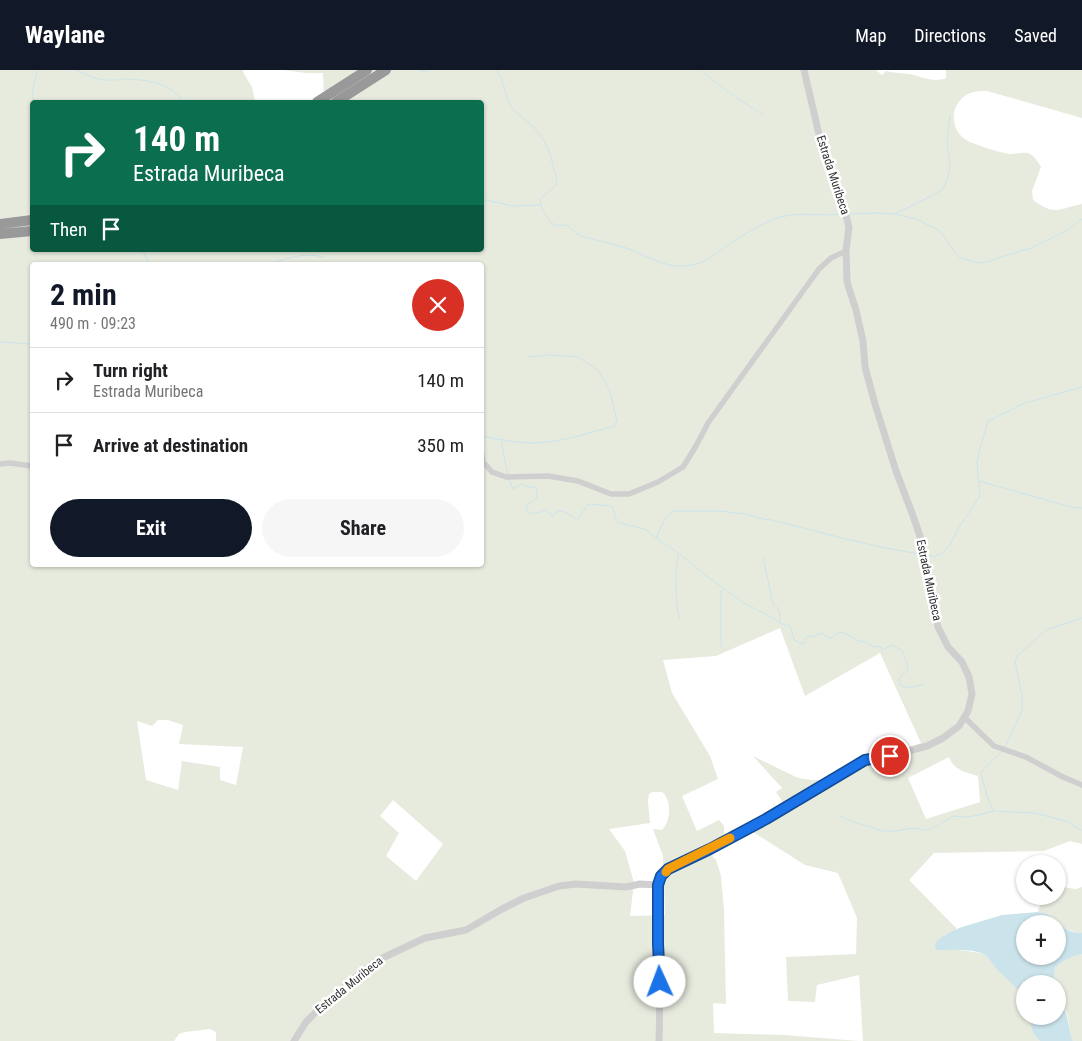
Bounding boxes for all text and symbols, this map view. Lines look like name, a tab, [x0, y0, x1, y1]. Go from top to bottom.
text: Waylane	[25, 21, 105, 49]
text: Map	[855, 25, 886, 46]
text: Directions	[914, 25, 986, 46]
text: Saved	[1014, 25, 1057, 46]
text: 140 m	[133, 119, 220, 160]
icon: right	[50, 120, 115, 185]
street label: Estrada Muribeca	[814, 133, 853, 217]
text: Estrada Muribeca	[133, 161, 285, 186]
icon: arrive	[97, 215, 125, 243]
text: Then	[50, 218, 87, 241]
text: 2 min	[50, 277, 117, 312]
button: close	[412, 279, 464, 331]
text: 490 m · 09:23	[50, 314, 136, 333]
text: Turn right	[93, 359, 168, 382]
icon: right	[50, 366, 78, 394]
text: 140 m	[417, 369, 464, 392]
text: Estrada Muribeca	[93, 382, 203, 401]
icon: arrive	[50, 431, 78, 459]
text: Arrive at destination	[93, 434, 248, 457]
text: 350 m	[417, 434, 464, 457]
button: Exit	[50, 499, 252, 557]
button: Share	[262, 499, 464, 557]
street label: Estrada Muribeca	[914, 538, 944, 622]
pin	[869, 735, 911, 777]
icon: arrive	[876, 742, 904, 770]
map controls	[1016, 855, 1066, 1025]
button: search	[1016, 855, 1066, 905]
button: +	[1016, 915, 1066, 965]
street label: Estrada Muribeca	[312, 953, 386, 1016]
position arrow	[633, 955, 685, 1007]
button: −	[1016, 975, 1066, 1025]

